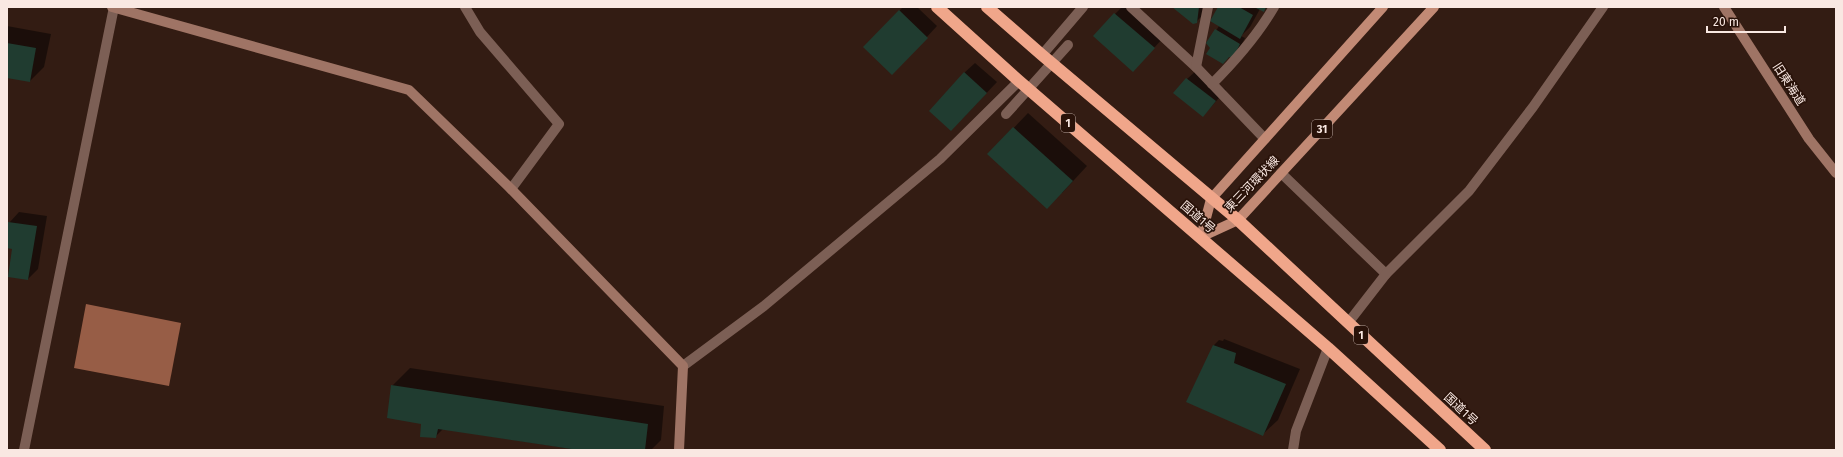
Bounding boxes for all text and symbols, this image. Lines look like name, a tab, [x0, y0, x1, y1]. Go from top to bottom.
scale bar	[1707, 8, 1785, 34]
text: 20 m	[1713, 15, 1739, 29]
street label: 旧東海道	[1770, 60, 1808, 108]
road number: 1	[1061, 114, 1075, 132]
road number: 31	[1312, 120, 1332, 138]
street label: 東三河環状線	[1222, 153, 1282, 215]
street label: 国道1号	[1178, 198, 1218, 236]
road number: 1	[1354, 326, 1368, 344]
street label: 国道1号	[1441, 390, 1481, 428]

